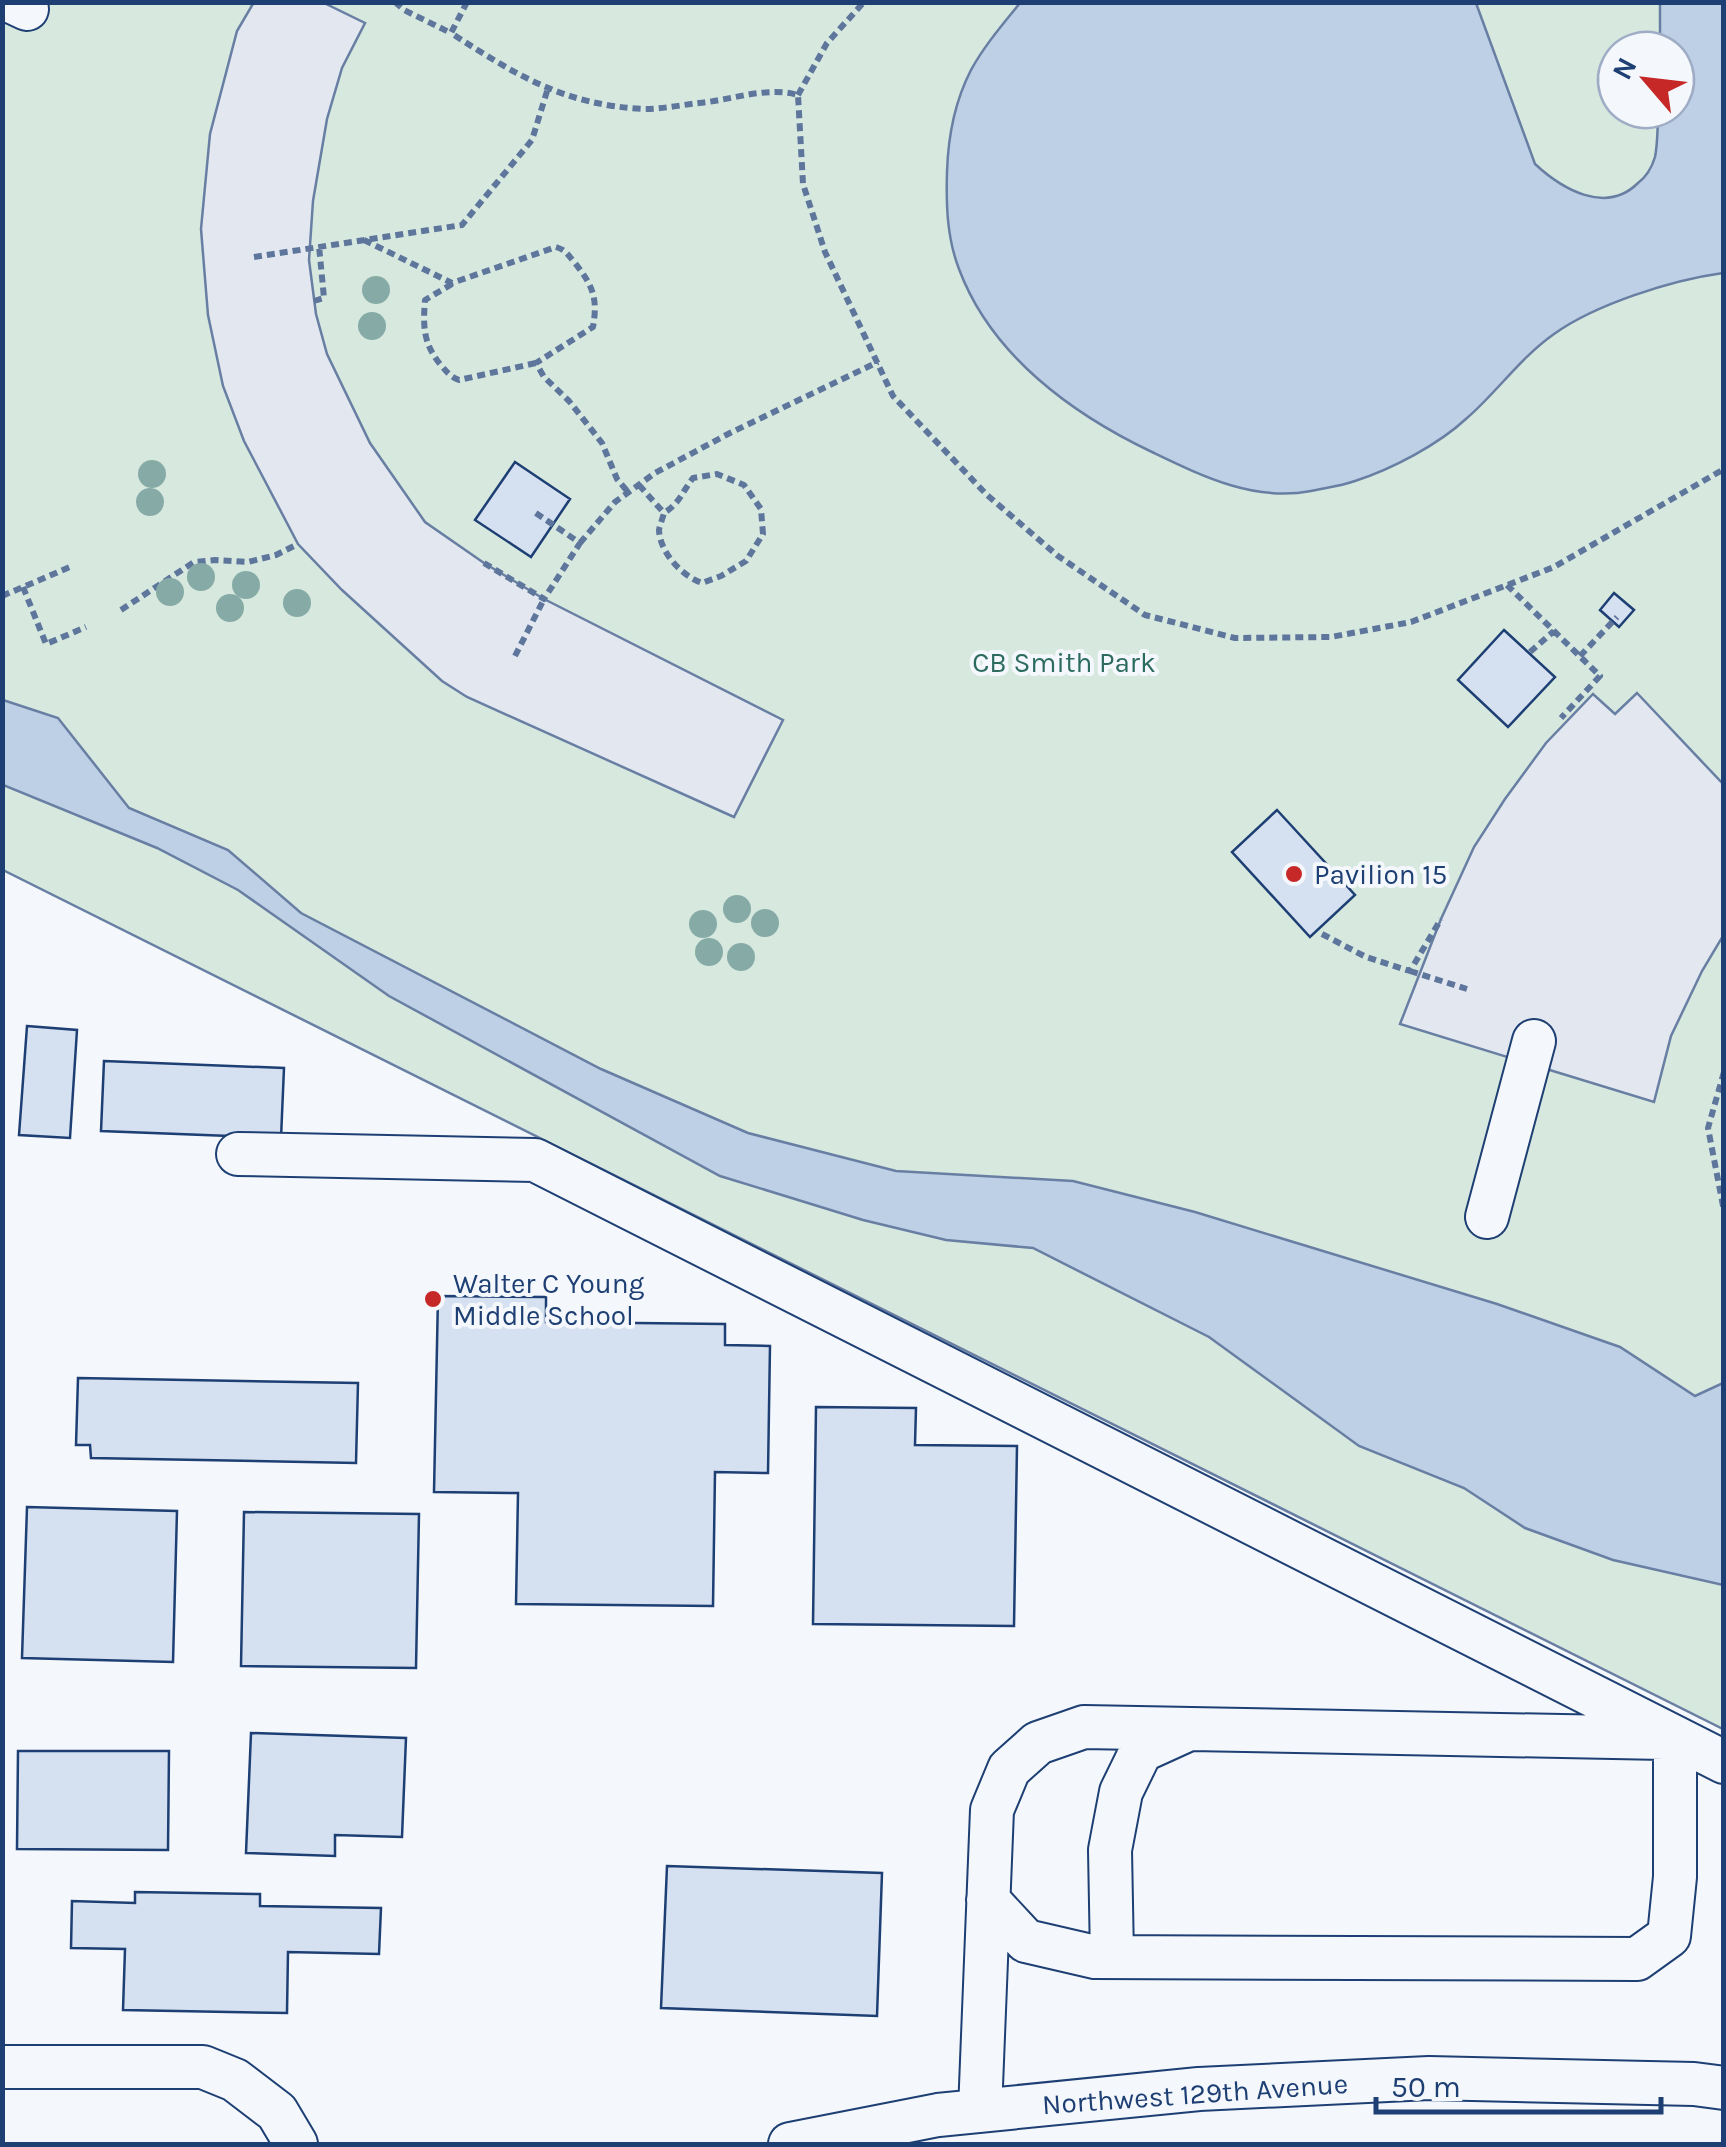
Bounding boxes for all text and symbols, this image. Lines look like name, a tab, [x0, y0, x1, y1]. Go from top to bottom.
north arrow	[1596, 30, 1696, 130]
text: N	[1605, 52, 1644, 85]
park label: CB Smith Park	[972, 646, 1156, 679]
place label: Pavilion 15	[1314, 858, 1447, 891]
marker: Pavilion 15	[1283, 863, 1305, 885]
place label: Walter C Young Middle School	[453, 1267, 645, 1332]
marker: Walter C Young Middle School	[422, 1288, 444, 1310]
scale bar	[1376, 2052, 1661, 2114]
street label: Northwest 129th Avenue	[1041, 2067, 1349, 2121]
text: 50 m	[1391, 2069, 1461, 2105]

